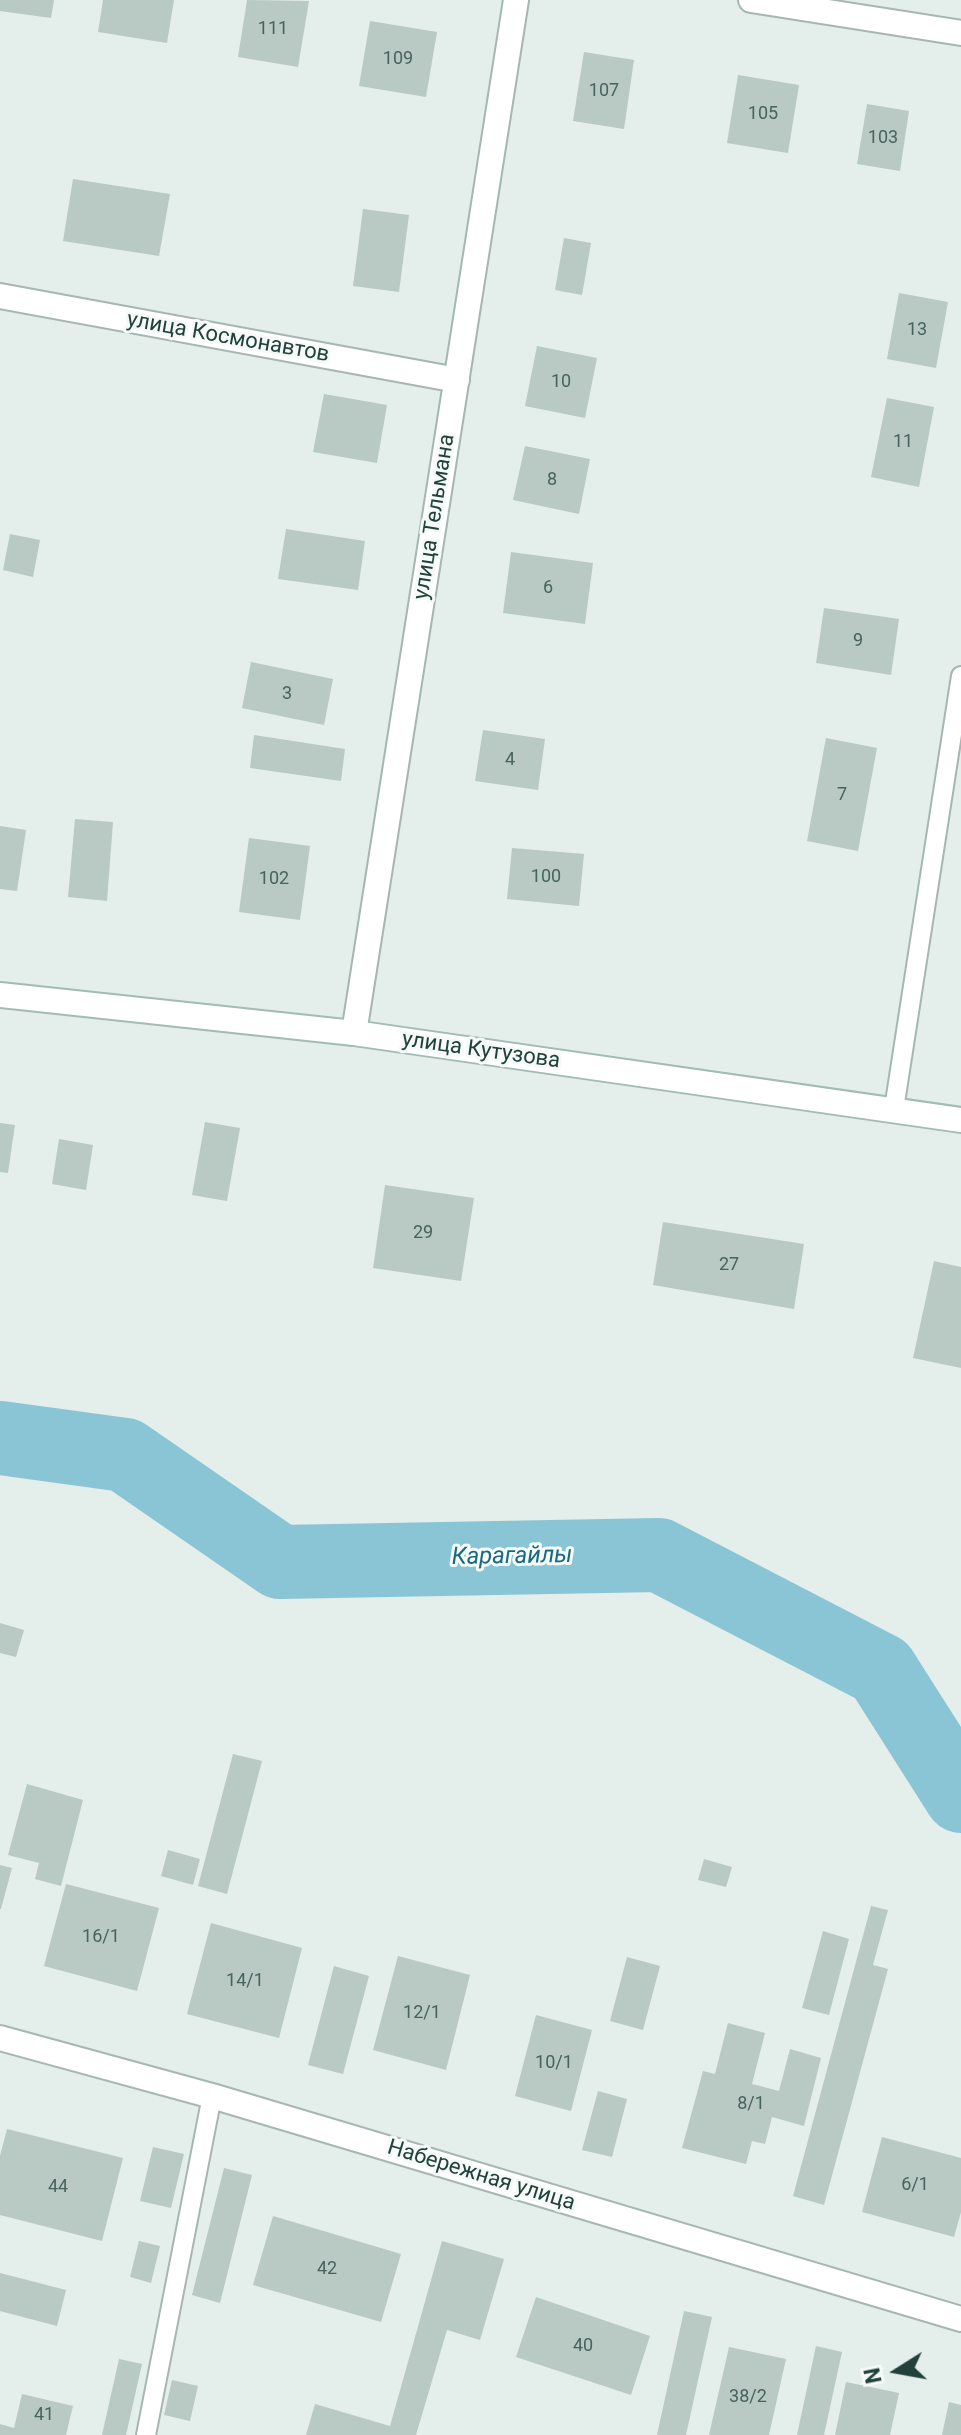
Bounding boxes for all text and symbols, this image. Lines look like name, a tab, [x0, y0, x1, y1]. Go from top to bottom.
house number: 111	[258, 18, 288, 40]
house number: 109	[383, 48, 413, 70]
house number: 107	[589, 80, 619, 102]
house number: 105	[748, 103, 778, 125]
house number: 103	[868, 127, 898, 149]
street label: улица Космонавтов	[125, 307, 331, 369]
house number: 13	[907, 319, 927, 341]
house number: 10	[551, 371, 571, 393]
house number: 11	[893, 431, 913, 453]
street label: улица Тельмана	[409, 432, 461, 602]
house number: 8	[547, 469, 557, 491]
house number: 6	[543, 577, 553, 599]
house number: 9	[853, 630, 863, 652]
house number: 3	[282, 683, 292, 705]
house number: 4	[505, 749, 515, 771]
house number: 7	[837, 784, 847, 806]
house number: 100	[531, 866, 561, 888]
house number: 102	[259, 868, 289, 890]
street label: улица Кутузова	[400, 1027, 562, 1075]
house number: 29	[413, 1222, 433, 1244]
house number: 27	[719, 1254, 739, 1276]
water label: Карагайлы	[451, 1542, 573, 1572]
house number: 16/1	[82, 1926, 120, 1948]
house number: 14/1	[226, 1970, 264, 1992]
house number: 12/1	[403, 2002, 441, 2024]
house number: 10/1	[535, 2052, 573, 2074]
house number: 8/1	[737, 2093, 765, 2115]
street label: Набережная улица	[384, 2135, 578, 2217]
house number: 6/1	[901, 2174, 929, 2196]
house number: 44	[48, 2176, 68, 2198]
house number: 42	[317, 2258, 337, 2280]
north arrow	[857, 2331, 937, 2411]
house number: 40	[573, 2335, 593, 2357]
text: N	[859, 2366, 887, 2386]
house number: 38/2	[729, 2386, 767, 2408]
house number: 41	[34, 2404, 54, 2426]

